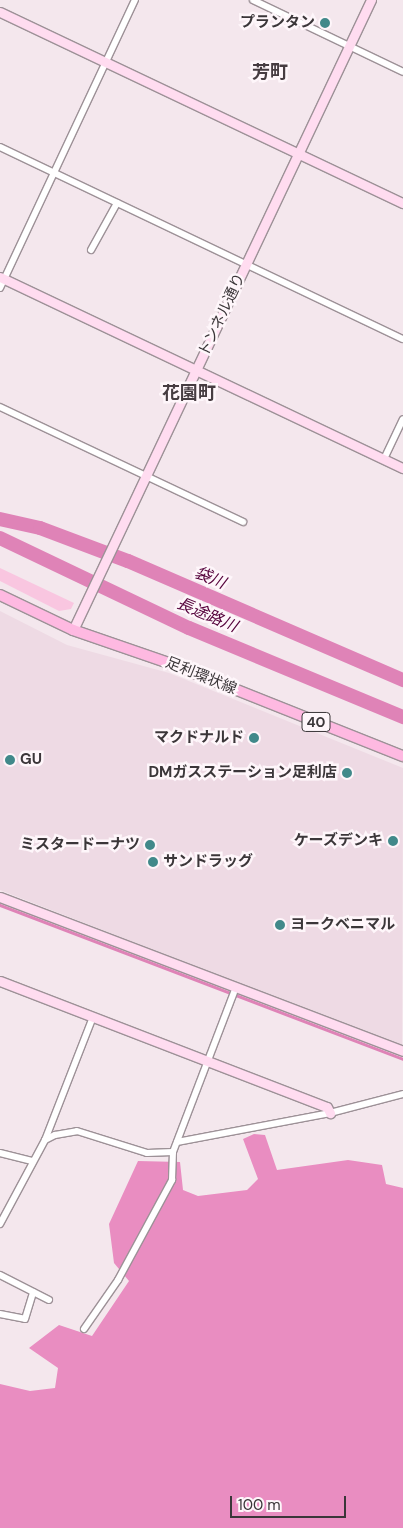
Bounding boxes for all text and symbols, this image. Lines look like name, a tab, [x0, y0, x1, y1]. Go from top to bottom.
place label: プランタン	[240, 14, 315, 32]
marker: プランタン	[319, 17, 331, 29]
district label: 芳町	[252, 61, 288, 83]
street label: トンネル通り	[195, 270, 249, 360]
district label: 花園町	[162, 382, 216, 404]
water label: 袋川	[192, 563, 228, 593]
water label: 長途路川	[174, 594, 240, 636]
street label: 足利環状線	[163, 654, 239, 698]
road number: 40	[301, 710, 331, 734]
place label: マクドナルド	[154, 729, 244, 747]
marker: マクドナルド	[248, 732, 260, 744]
place label: GU	[20, 751, 42, 769]
marker: GU	[4, 754, 16, 766]
place label: DMガスステーション足利店	[148, 764, 337, 782]
marker: DMガスステーション足利店	[341, 767, 353, 779]
place label: ケーズデンキ	[293, 832, 383, 850]
marker: ケーズデンキ	[387, 835, 399, 847]
place label: ミスタードーナツ	[20, 836, 140, 854]
marker: ミスタードーナツ	[144, 839, 156, 851]
place label: サンドラッグ	[163, 853, 253, 871]
marker: サンドラッグ	[147, 856, 159, 868]
place label: ヨークベニマル	[290, 916, 395, 934]
marker: ヨークベニマル	[274, 919, 286, 931]
scale bar	[233, 1486, 349, 1518]
text: 100 m	[238, 1495, 281, 1515]

